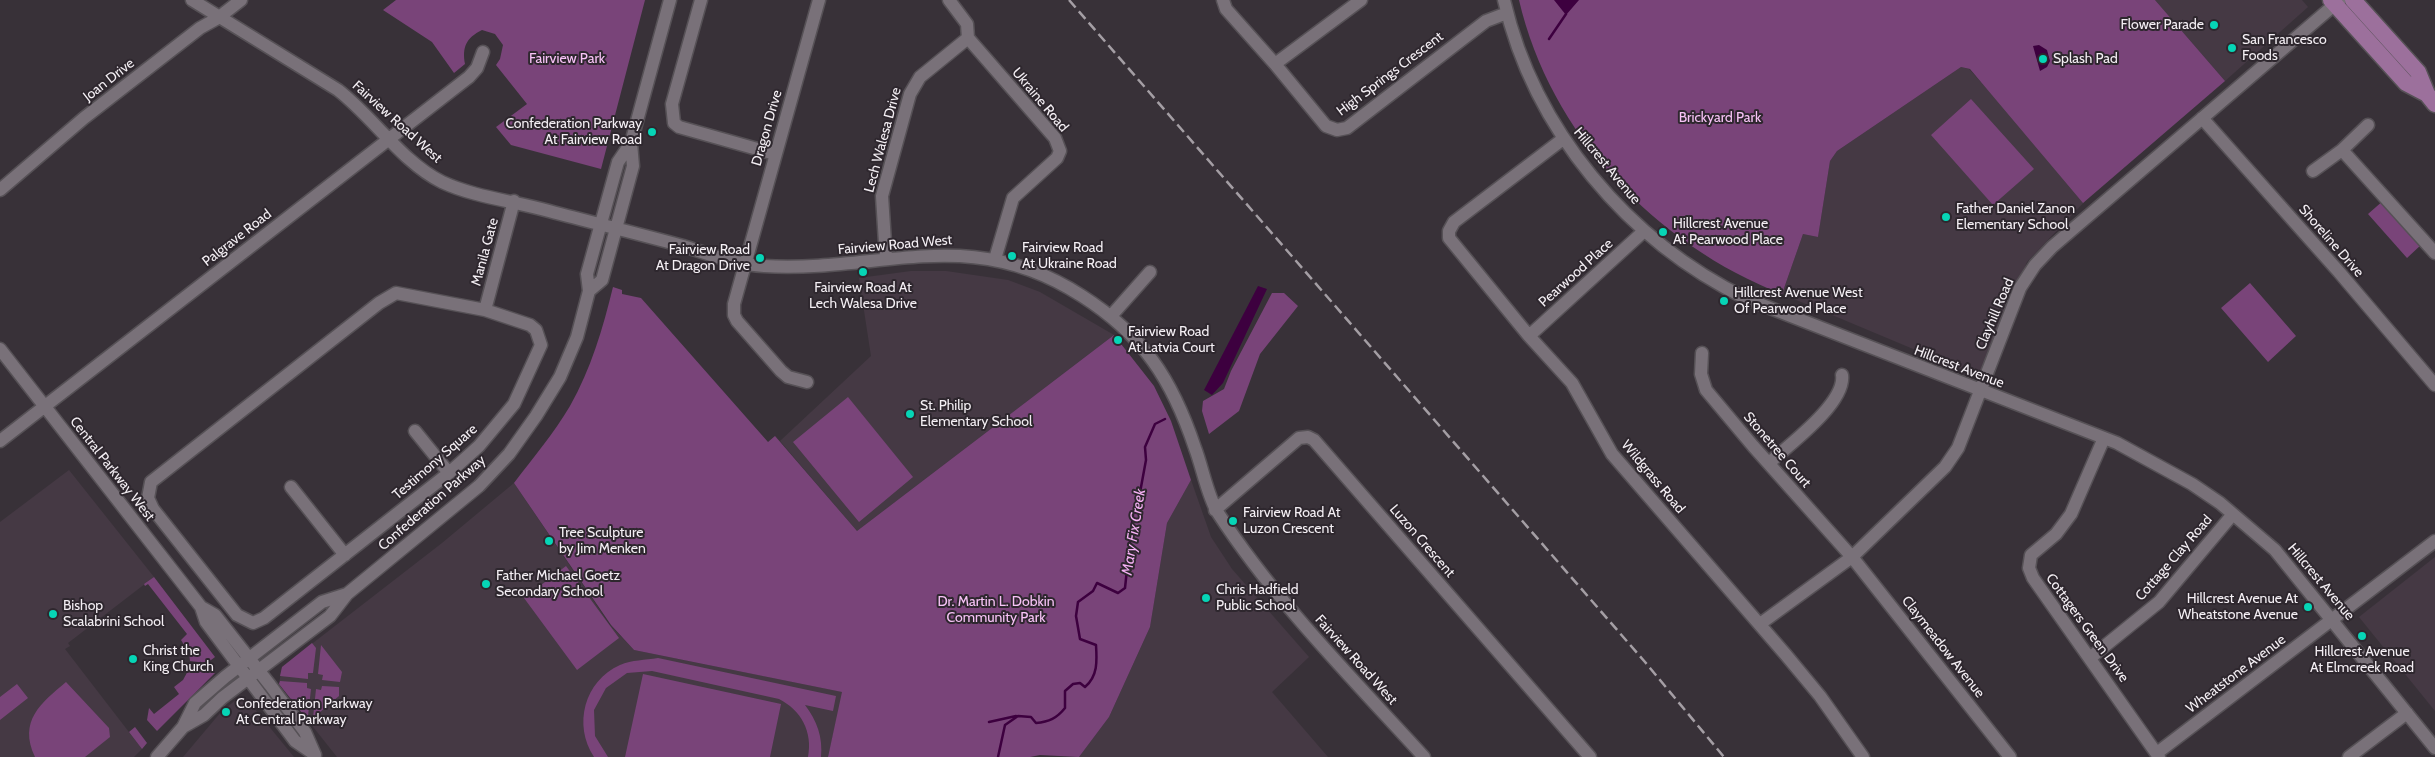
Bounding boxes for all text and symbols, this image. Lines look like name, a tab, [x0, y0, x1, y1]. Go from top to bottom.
place label: Flower Parade	[2120, 17, 2204, 33]
marker: Flower Parade	[2208, 19, 2220, 31]
street label: High Springs Crescent	[1333, 28, 1447, 120]
place label: San Francesco Foods	[2242, 32, 2327, 64]
marker: San Francesco Foods	[2226, 42, 2238, 54]
park label: Fairview Park	[529, 51, 605, 67]
place label: Splash Pad	[2053, 51, 2118, 67]
marker: Splash Pad	[2037, 53, 2049, 65]
street label: Joan Drive	[80, 55, 138, 105]
street label: Ukraine Road	[1008, 64, 1072, 136]
street label: Fairview Road West	[349, 77, 445, 167]
street label: Lech Walesa Drive	[861, 86, 905, 194]
street label: Dragon Drive	[748, 88, 786, 168]
park label: Brickyard Park	[1679, 110, 1761, 126]
place label: Confederation Parkway At Fairview Road	[505, 116, 642, 148]
street label: Hillcrest Avenue	[1570, 124, 1644, 208]
marker: Confederation Parkway At Fairview Road	[646, 126, 658, 138]
place label: Father Daniel Zanon Elementary School	[1956, 201, 2075, 233]
street label: Shoreline Drive	[2295, 201, 2367, 281]
street label: Palgrave Road	[199, 206, 275, 270]
marker: Father Daniel Zanon Elementary School	[1940, 211, 1952, 223]
street label: Manila Gate	[468, 216, 502, 288]
place label: Hillcrest Avenue At Pearwood Place	[1673, 216, 1783, 248]
marker: Hillcrest Avenue At Pearwood Place	[1657, 226, 1669, 238]
street label: Fairview Road West	[837, 232, 953, 258]
street label: Pearwood Place	[1535, 235, 1617, 311]
place label: Fairview Road At Ukraine Road	[1022, 240, 1117, 272]
place label: Fairview Road At Dragon Drive	[656, 242, 750, 274]
marker: Fairview Road At Ukraine Road	[1006, 250, 1018, 262]
marker: Fairview Road At Dragon Drive	[754, 252, 766, 264]
marker: Fairview Road At Lech Walesa Drive	[857, 266, 869, 278]
street label: Clayhill Road	[1972, 276, 2018, 352]
place label: Fairview Road At Lech Walesa Drive	[809, 280, 917, 312]
place label: Hillcrest Avenue West Of Pearwood Place	[1734, 285, 1863, 318]
marker: Hillcrest Avenue West Of Pearwood Place	[1718, 295, 1730, 307]
place label: Fairview Road At Latvia Court	[1128, 324, 1215, 357]
marker: Fairview Road At Latvia Court	[1112, 334, 1124, 346]
street label: Hillcrest Avenue	[1912, 342, 2006, 392]
place label: St. Philip Elementary School	[920, 398, 1032, 431]
marker: St. Philip Elementary School	[904, 408, 916, 420]
street label: Stonetree Court	[1740, 409, 1814, 491]
street label: Central Parkway West	[66, 413, 158, 525]
street label: Testimony Square	[389, 421, 481, 503]
street label: Wildgrass Road	[1618, 437, 1688, 517]
street label: Confederation Parkway	[375, 452, 489, 554]
water label: Mary Fix Creek	[1118, 488, 1150, 576]
street label: Luzon Crescent	[1386, 501, 1458, 581]
place label: Fairview Road At Luzon Crescent	[1243, 505, 1340, 538]
street label: Cottage Clay Road	[2132, 512, 2216, 604]
marker: Fairview Road At Luzon Crescent	[1227, 515, 1239, 527]
place label: Tree Sculpture by Jim Menken	[559, 525, 646, 558]
marker: Tree Sculpture by Jim Menken	[543, 535, 555, 547]
street label: Hillcrest Avenue	[2284, 540, 2358, 624]
place label: Father Michael Goetz Secondary School	[496, 568, 620, 600]
street label: Cottagers Green Drive	[2042, 570, 2132, 686]
marker: Father Michael Goetz Secondary School	[480, 578, 492, 590]
place label: Chris Hadfield Public School	[1216, 582, 1299, 614]
place label: Hillcrest Avenue At Wheatstone Avenue	[2178, 591, 2298, 624]
marker: Chris Hadfield Public School	[1200, 592, 1212, 604]
street label: Claymeadow Avenue	[1898, 593, 1988, 701]
park label: Dr. Martin L. Dobkin Community Park	[938, 594, 1054, 626]
place label: Bishop Scalabrini School	[63, 598, 164, 630]
marker: Hillcrest Avenue At Wheatstone Avenue	[2302, 601, 2314, 613]
marker: Bishop Scalabrini School	[47, 608, 59, 620]
street label: Fairview Road West	[1311, 612, 1401, 708]
marker: Hillcrest Avenue At Elmcreek Road	[2356, 630, 2368, 642]
street label: Wheatstone Avenue	[2183, 631, 2289, 717]
place label: Christ the King Church	[143, 643, 214, 676]
place label: Hillcrest Avenue At Elmcreek Road	[2310, 644, 2414, 676]
marker: Christ the King Church	[127, 653, 139, 665]
place label: Confederation Parkway At Central Parkway	[236, 696, 373, 729]
marker: Confederation Parkway At Central Parkway	[220, 706, 232, 718]

